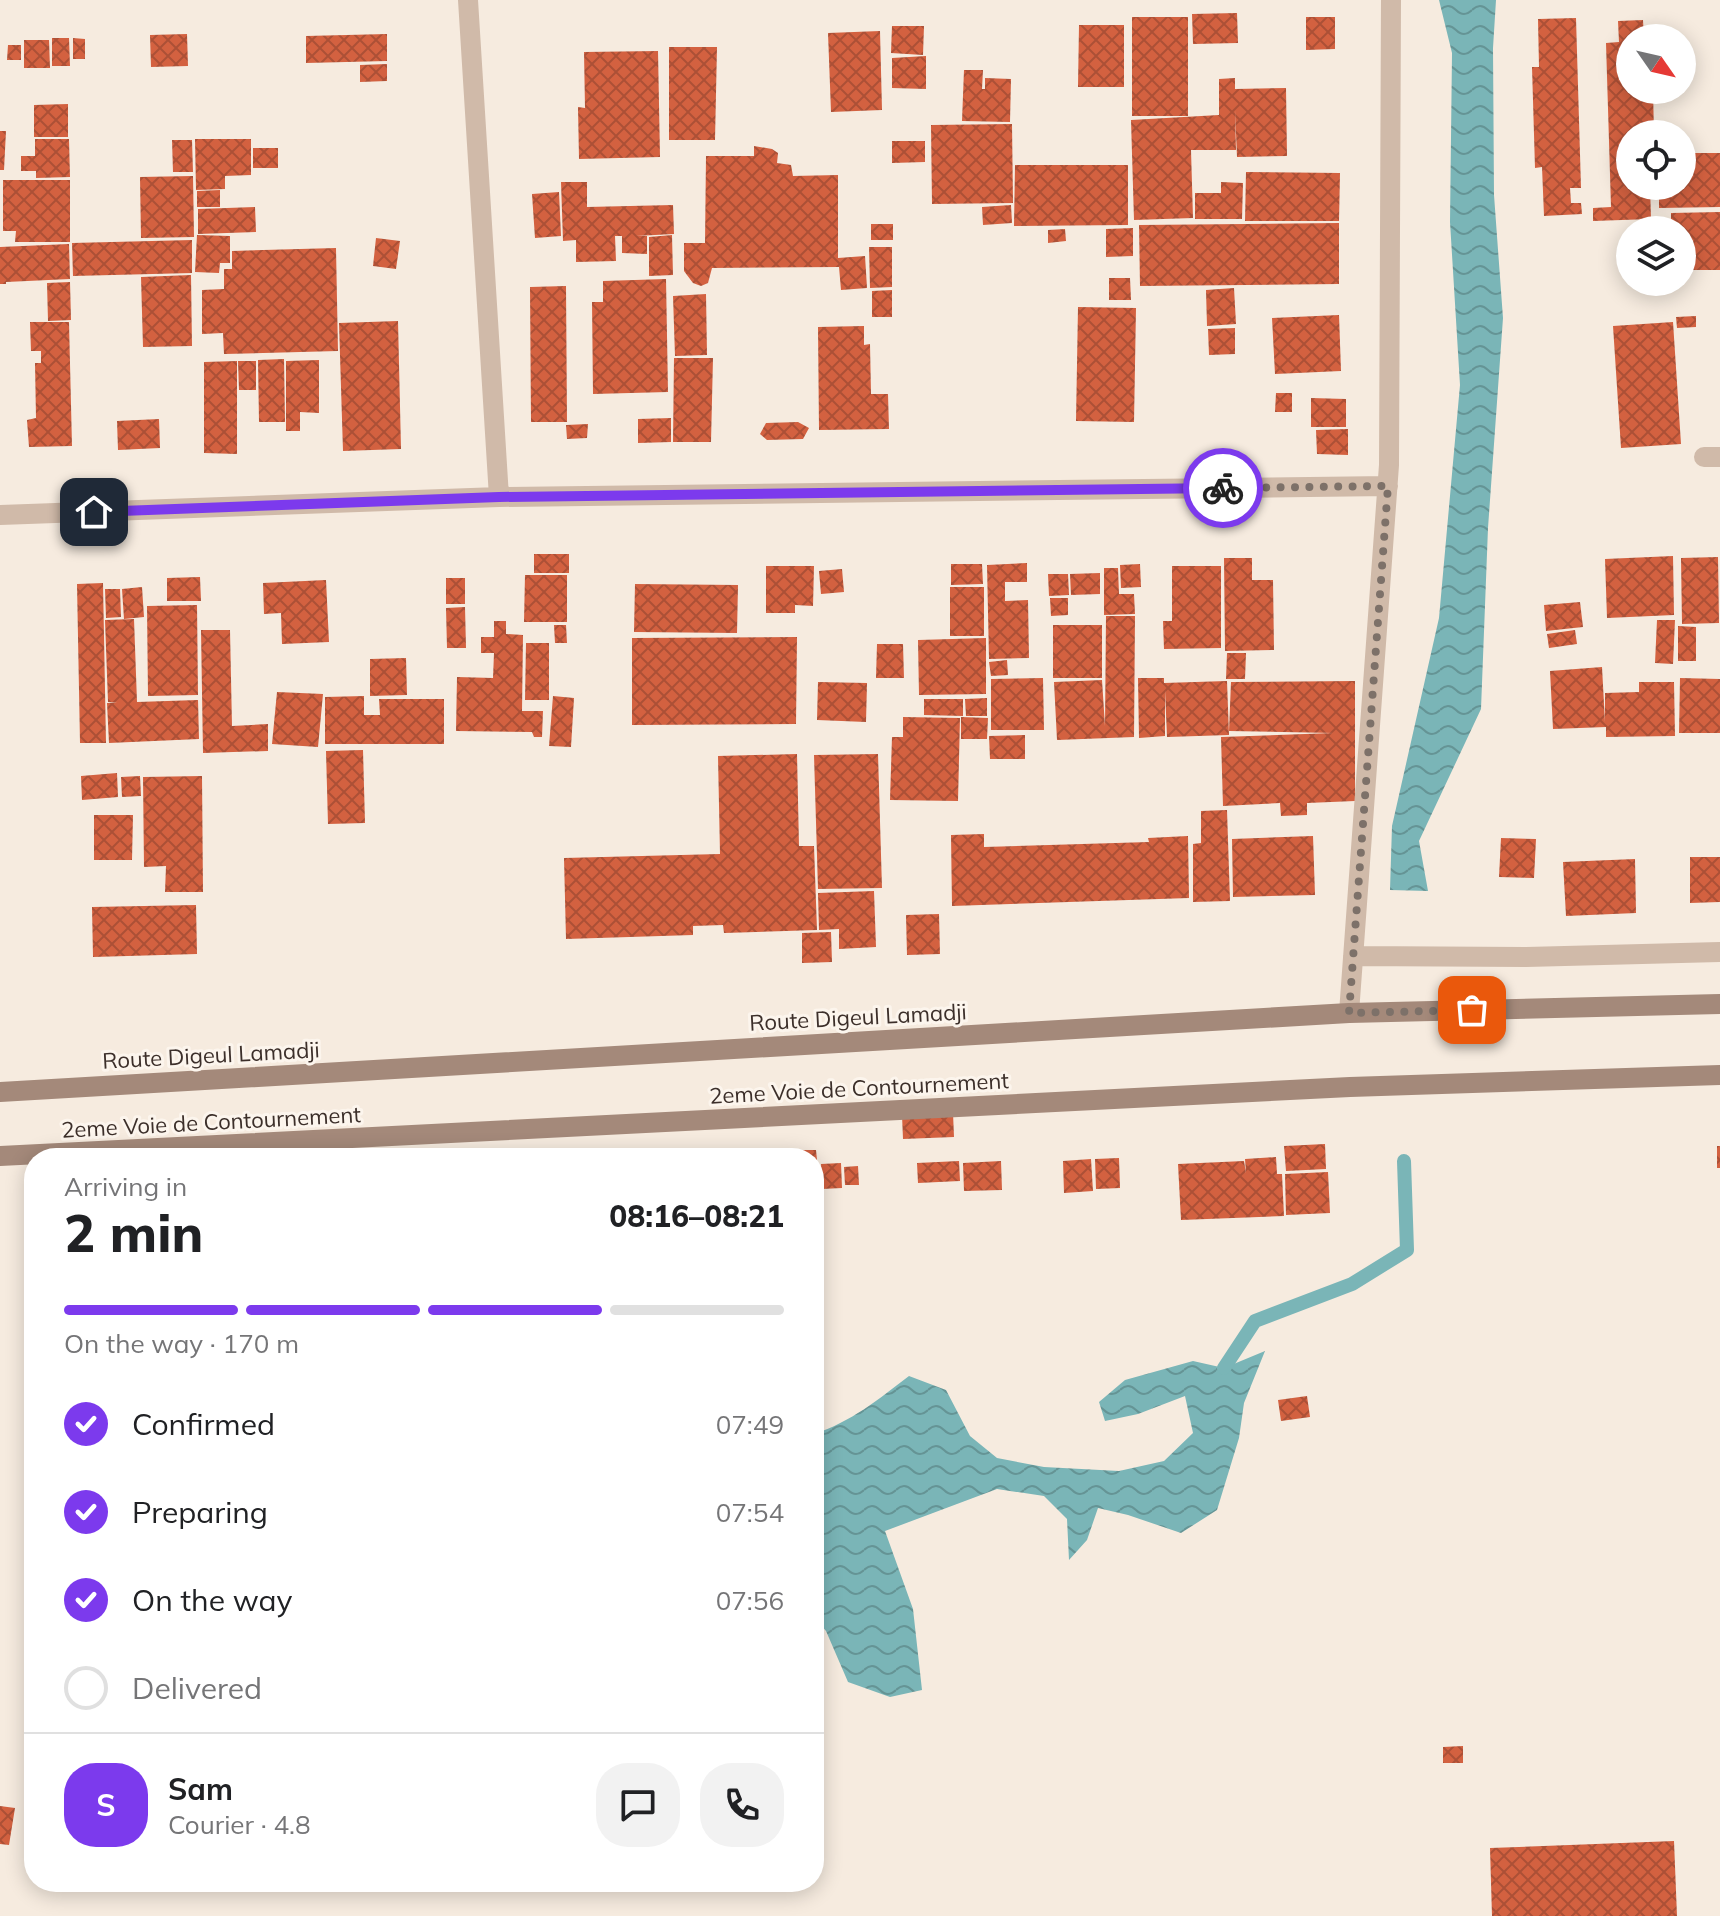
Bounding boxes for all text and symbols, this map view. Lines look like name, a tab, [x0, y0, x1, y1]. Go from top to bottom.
north arrow	[1616, 24, 1696, 104]
map controls	[1616, 24, 1696, 296]
button: locate	[1616, 120, 1696, 200]
button: layers	[1616, 216, 1696, 296]
courier	[1183, 448, 1263, 528]
icon: bike	[1201, 466, 1245, 510]
pin	[60, 478, 128, 546]
icon: home	[72, 490, 116, 534]
pin	[1438, 976, 1506, 1044]
icon: bag	[1450, 988, 1494, 1032]
street label: Route Digeul Lamadji	[749, 997, 967, 1037]
street label: Route Digeul Lamadji	[102, 1035, 320, 1075]
street label: 2eme Voie de Contournement	[708, 1066, 1010, 1110]
street label: 2eme Voie de Contournement	[60, 1100, 362, 1144]
text: Arriving in	[64, 1170, 187, 1203]
text: 08:16–08:21	[609, 1197, 784, 1235]
text: 2 min	[64, 1200, 203, 1265]
text: On the way · 170 m	[64, 1327, 299, 1360]
icon: check	[64, 1402, 108, 1446]
text: Confirmed	[132, 1405, 275, 1443]
text: 07:49	[716, 1408, 784, 1441]
icon: check	[64, 1490, 108, 1534]
text: Preparing	[132, 1493, 268, 1531]
text: 07:54	[716, 1496, 784, 1529]
icon: check	[64, 1578, 108, 1622]
text: On the way	[132, 1581, 292, 1619]
text: 07:56	[716, 1584, 784, 1617]
text: Delivered	[132, 1669, 262, 1707]
button: chat	[596, 1763, 680, 1847]
button: phone	[700, 1763, 784, 1847]
text: Sam	[168, 1770, 233, 1808]
text: S	[96, 1786, 116, 1824]
text: Courier · 4.8	[168, 1808, 311, 1841]

